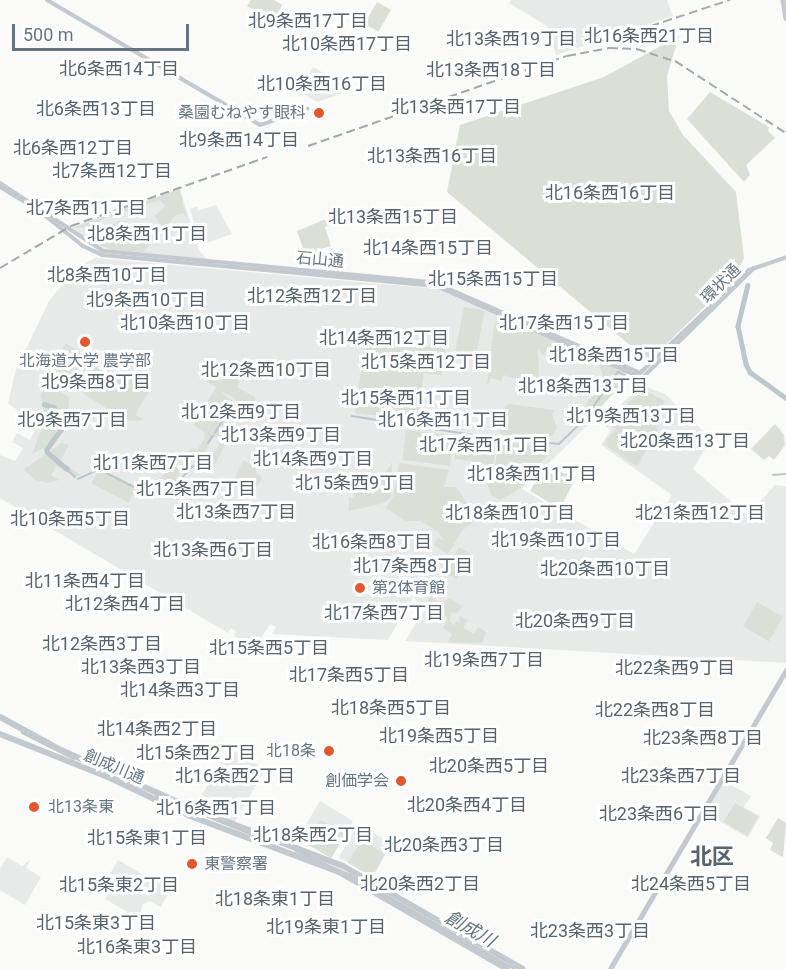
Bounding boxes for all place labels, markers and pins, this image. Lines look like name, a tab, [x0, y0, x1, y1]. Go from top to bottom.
place label: 桑園むねやす眼科	[178, 103, 306, 123]
marker: 桑園むねやす眼科	[310, 104, 328, 122]
marker: 北海道大学 農学部	[78, 335, 92, 349]
place label: 北海道大学 農学部	[19, 351, 151, 371]
place label: 第2体育館	[372, 578, 445, 598]
marker: 第2体育館	[353, 581, 367, 595]
place label: 北18条	[266, 741, 316, 761]
marker: 北18条	[320, 742, 338, 760]
place label: 創価学会	[325, 771, 389, 791]
marker: 創価学会	[394, 774, 408, 788]
place label: 北13条東	[48, 797, 114, 817]
marker: 北13条東	[25, 798, 43, 816]
place label: 東警察署	[204, 854, 268, 874]
marker: 東警察署	[185, 857, 199, 871]

